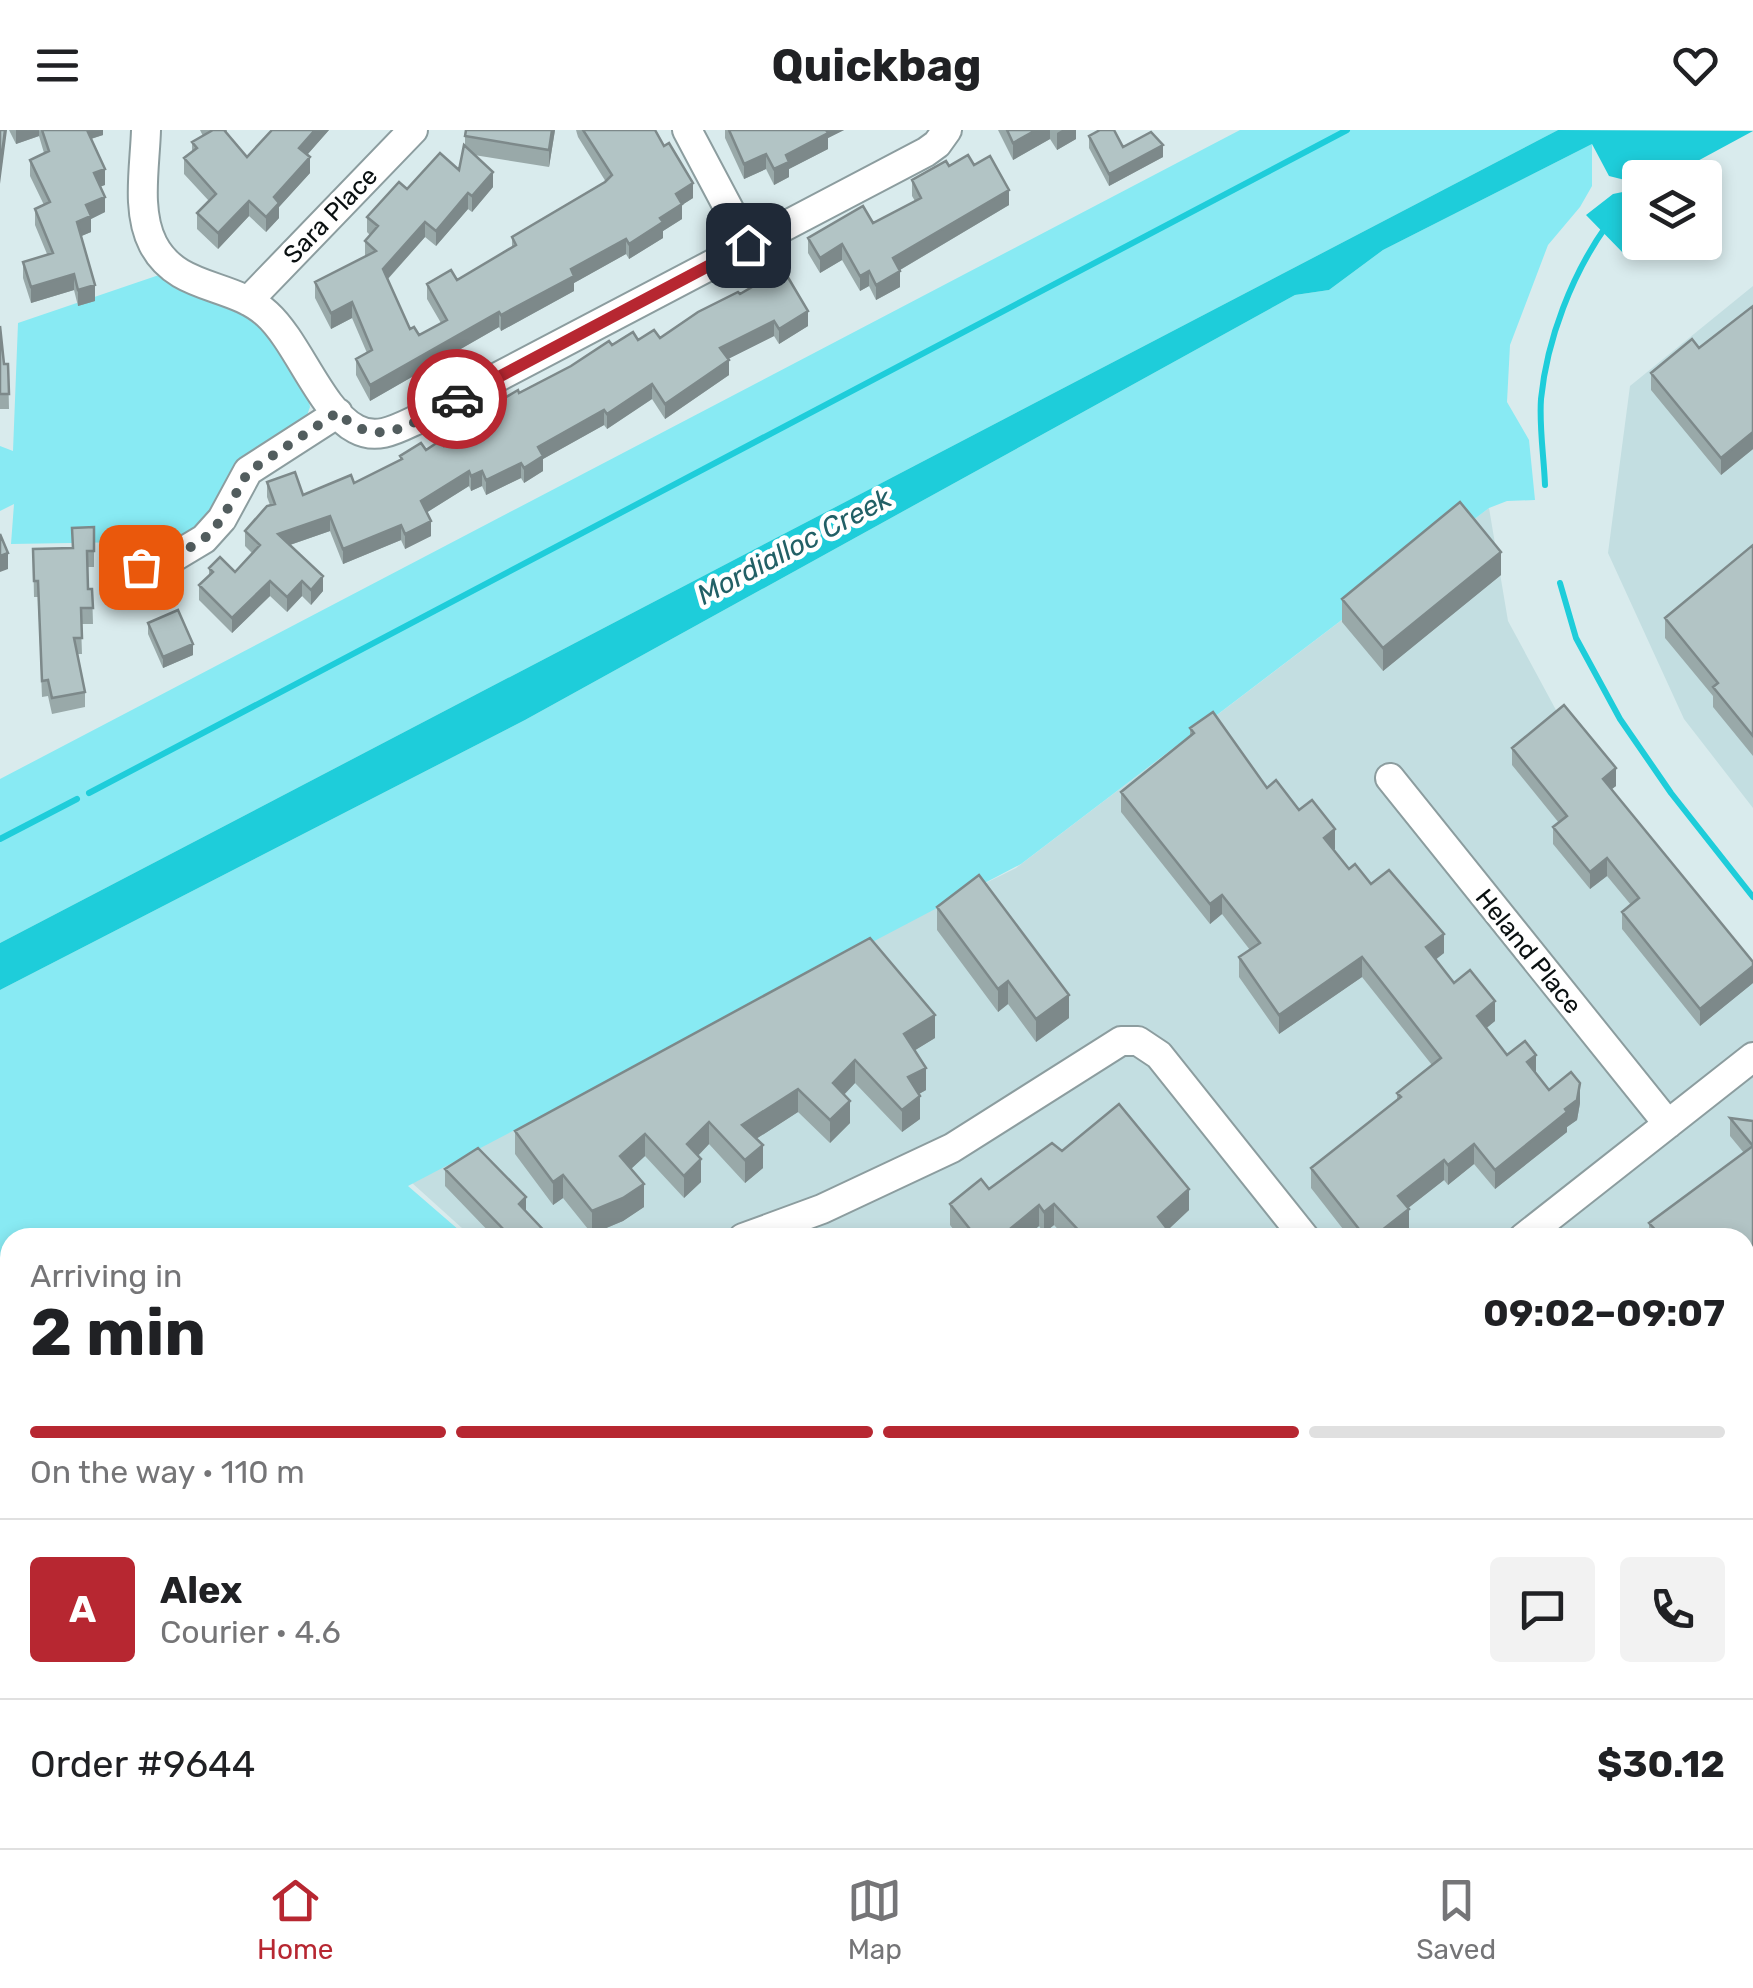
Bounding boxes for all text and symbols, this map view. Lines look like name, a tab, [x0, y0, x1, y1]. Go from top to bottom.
icon: menu	[30, 38, 85, 93]
icon: heart	[1668, 38, 1723, 93]
text: Quickbag	[771, 39, 982, 92]
map controls	[1622, 160, 1722, 260]
button: layers	[1622, 160, 1722, 260]
street label: Sara Place	[277, 161, 383, 269]
pin	[706, 203, 791, 288]
icon: home	[721, 218, 776, 273]
courier	[407, 349, 507, 449]
icon: car	[430, 372, 485, 427]
water label: Mordialloc Creek	[691, 481, 898, 612]
pin	[99, 525, 184, 610]
icon: bag	[114, 540, 169, 595]
street label: Heland Place	[1470, 883, 1588, 1019]
text: Arriving in	[30, 1257, 182, 1295]
text: 09:02–09:07	[1483, 1290, 1725, 1336]
text: 2 min	[30, 1294, 206, 1371]
text: On the way · 110 m	[30, 1453, 305, 1491]
button: chat	[1490, 1557, 1595, 1662]
button: phone	[1620, 1557, 1725, 1662]
text: Alex	[160, 1567, 242, 1613]
text: A	[69, 1586, 96, 1632]
text: Courier · 4.6	[160, 1613, 341, 1651]
text: Order #9644	[30, 1741, 255, 1787]
text: $30.12	[1597, 1741, 1725, 1787]
tab: Home	[257, 1873, 334, 1966]
tab: Map	[847, 1873, 902, 1966]
tab: Saved	[1416, 1873, 1496, 1966]

